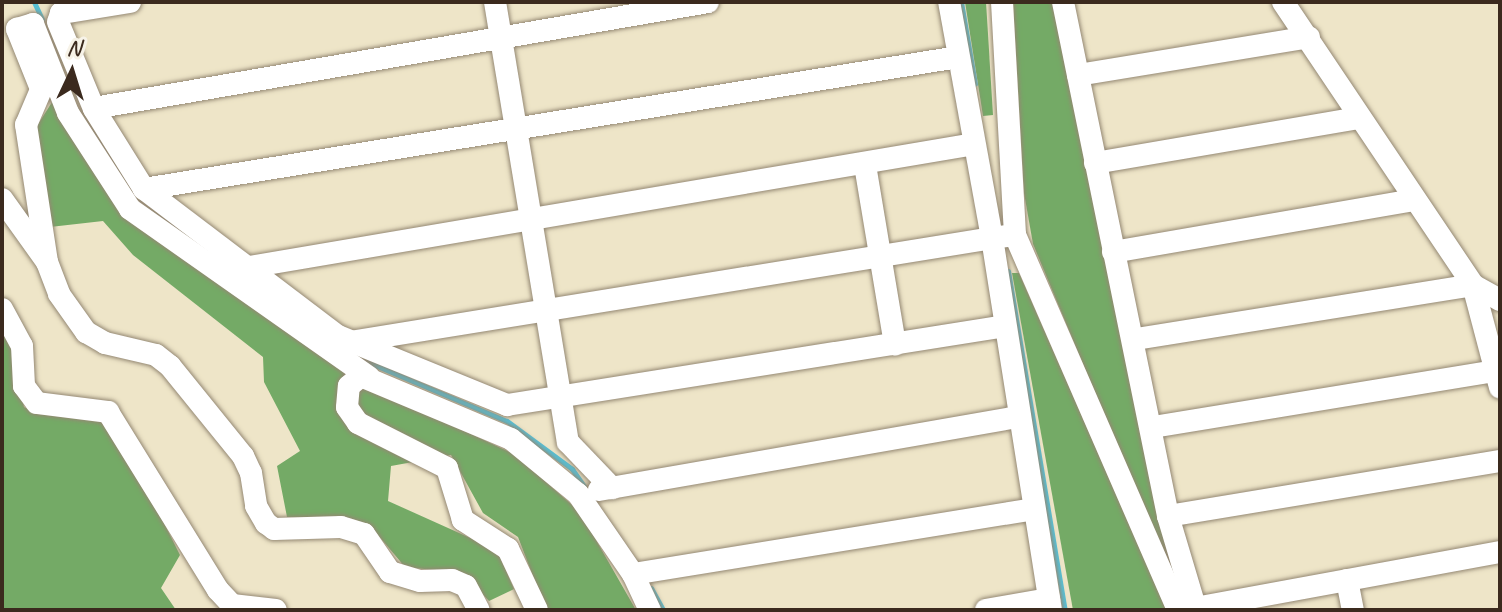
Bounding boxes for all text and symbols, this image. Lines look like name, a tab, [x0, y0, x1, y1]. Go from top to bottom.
north arrow	[32, 32, 112, 112]
text: N	[66, 34, 81, 62]

